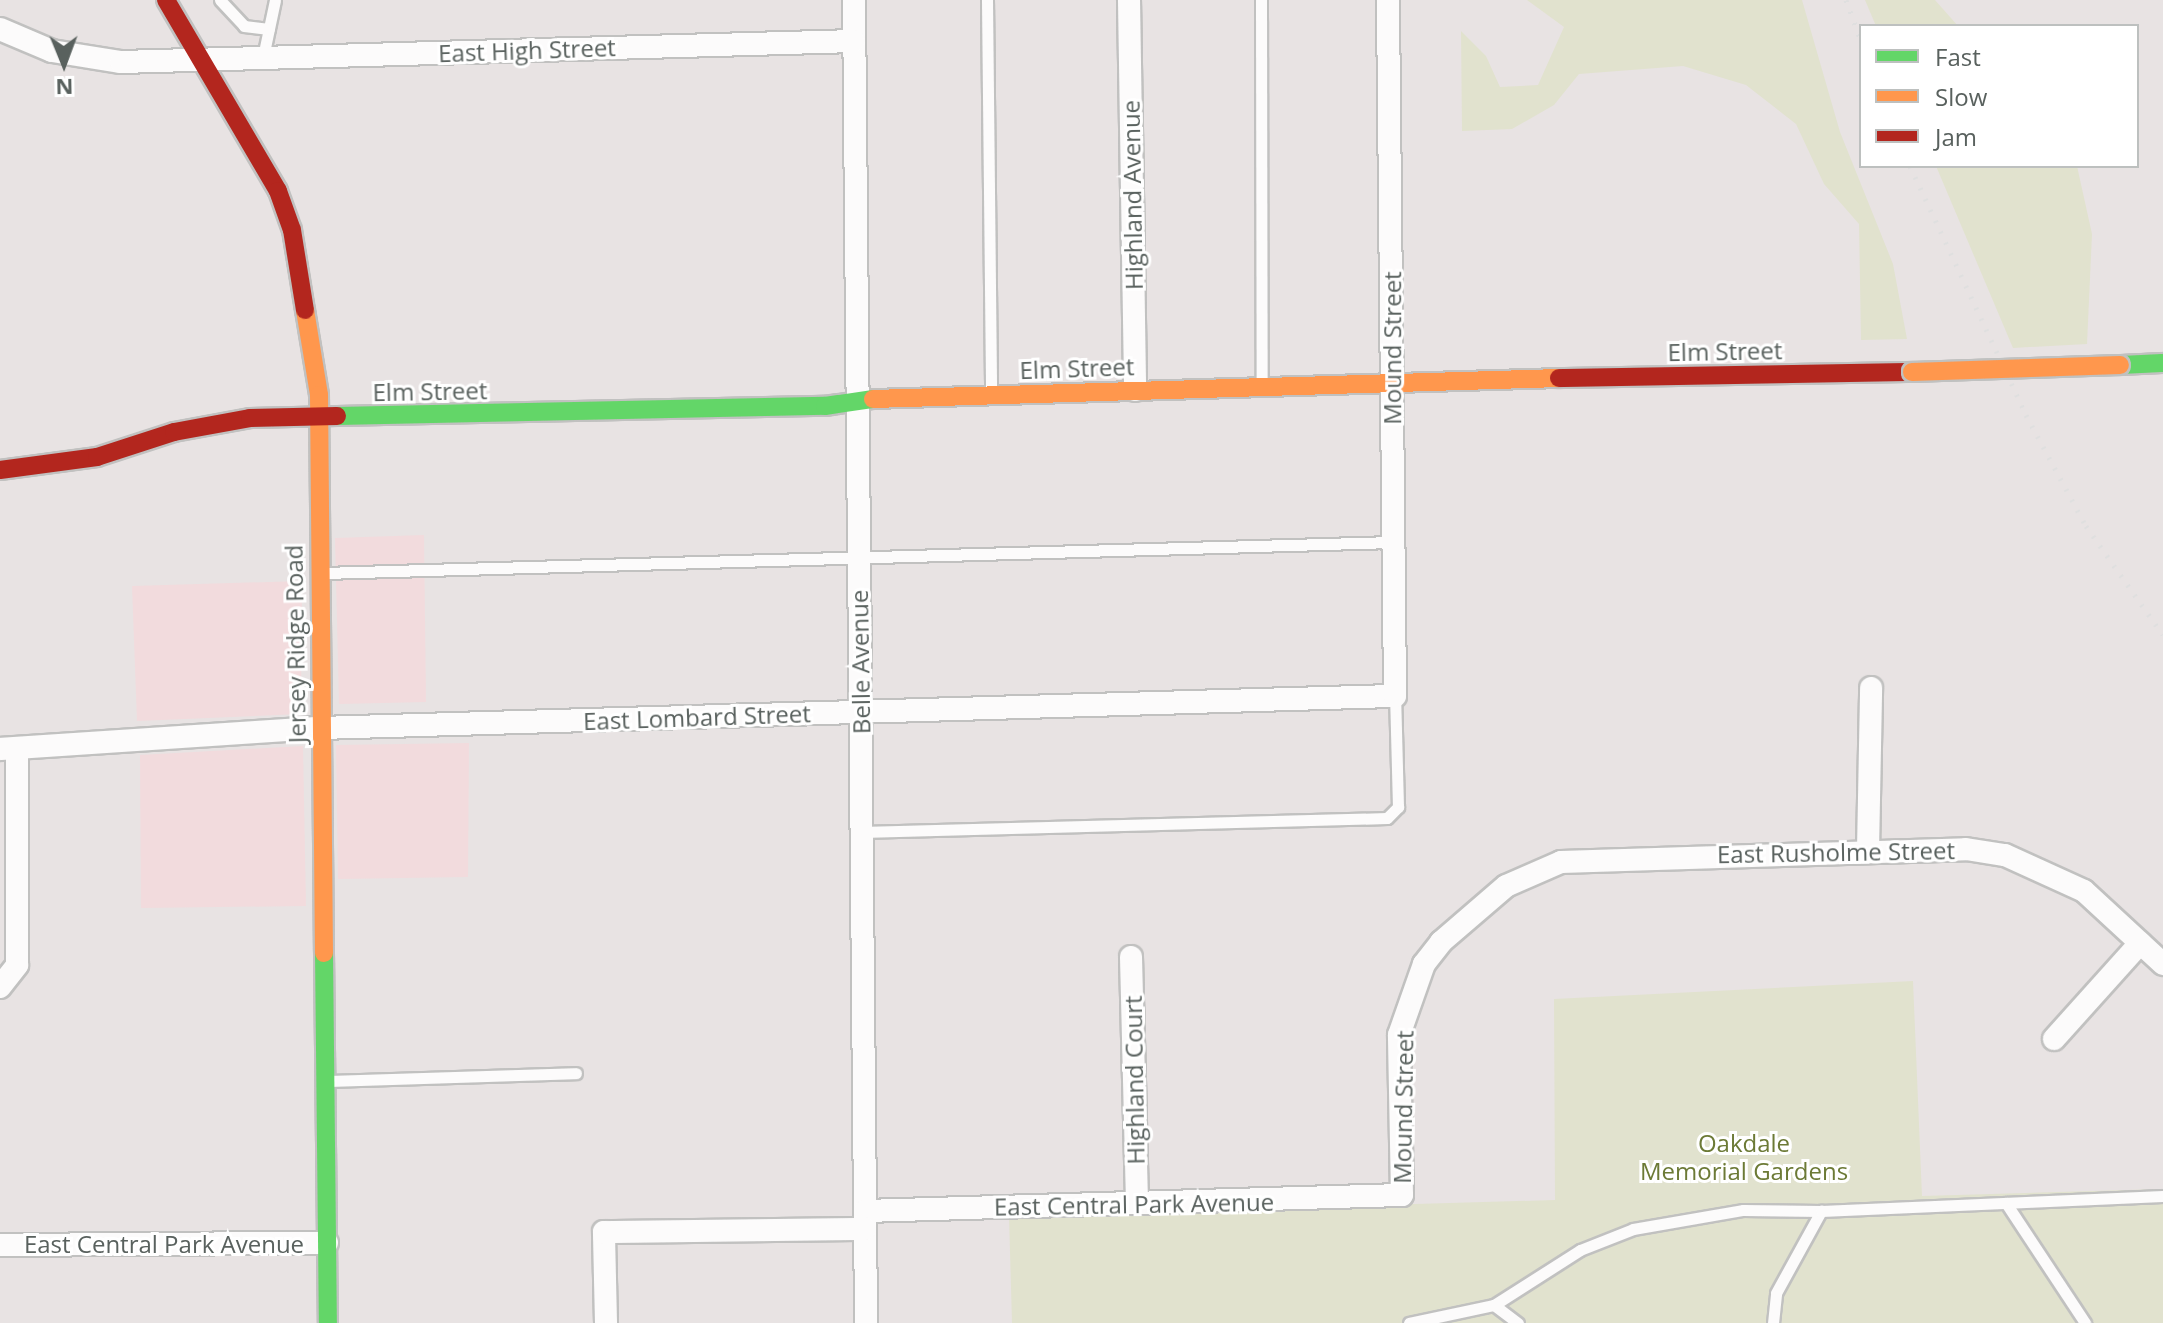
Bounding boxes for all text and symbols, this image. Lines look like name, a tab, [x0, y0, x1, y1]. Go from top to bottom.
north arrow	[24, 24, 104, 104]
legend	[1859, 24, 2139, 168]
street label: East High Street	[438, 33, 616, 67]
text: Fast	[1935, 40, 1981, 73]
text: N	[55, 73, 74, 103]
text: Slow	[1935, 80, 1987, 113]
street label: Highland Avenue	[1116, 100, 1148, 290]
text: Jam	[1935, 120, 1977, 153]
street label: Mound Street	[1378, 271, 1406, 425]
street label: Elm Street	[1667, 336, 1783, 366]
street label: Elm Street	[1019, 352, 1135, 384]
street label: Elm Street	[372, 376, 488, 406]
street label: Jersey Ridge Road	[279, 545, 311, 743]
street label: Belle Avenue	[844, 590, 876, 734]
street label: East Lombard Street	[583, 699, 811, 735]
street label: East Rusholme Street	[1717, 836, 1955, 868]
street label: Highland Court	[1118, 995, 1150, 1165]
street label: Mound Street	[1387, 1030, 1419, 1184]
park label: Oakdale Memorial Gardens	[1640, 1129, 1848, 1185]
street label: East Central Park Avenue	[994, 1187, 1274, 1221]
street label: East Central Park Avenue	[24, 1230, 304, 1258]

